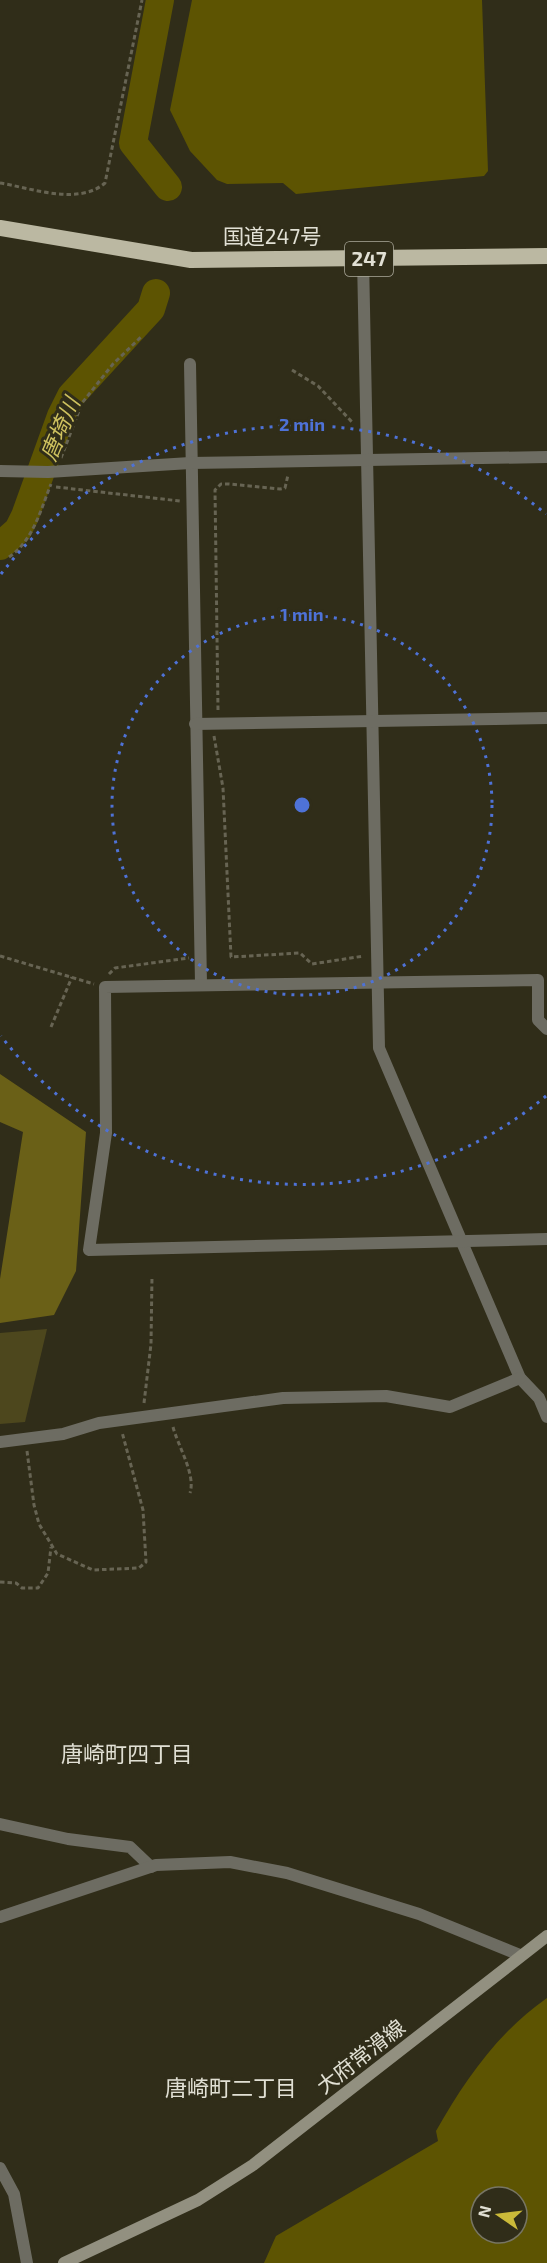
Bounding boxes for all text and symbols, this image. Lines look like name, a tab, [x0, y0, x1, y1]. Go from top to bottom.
street label: 国道247号	[223, 223, 321, 248]
road number: 247	[345, 242, 393, 276]
water label: 唐埼川	[34, 391, 85, 464]
text: 2 min	[279, 413, 325, 435]
text: 1 min	[280, 603, 324, 625]
centre of rings	[292, 795, 312, 815]
district label: 唐崎町四丁目	[61, 1740, 193, 1766]
street label: 大府常滑線	[311, 2014, 409, 2098]
district label: 唐崎町二丁目	[165, 2074, 297, 2100]
north arrow	[469, 2185, 529, 2245]
text: N	[473, 2203, 495, 2219]

